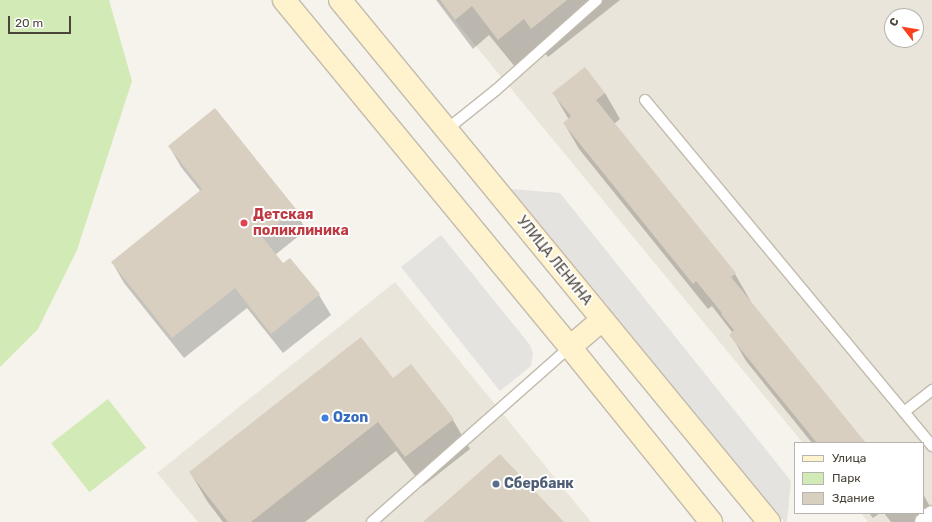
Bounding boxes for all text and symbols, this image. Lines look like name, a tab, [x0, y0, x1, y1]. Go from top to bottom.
scale bar	[10, 8, 73, 34]
north arrow	[884, 8, 924, 48]
text: С	[887, 15, 902, 29]
text: 20 m	[15, 16, 43, 30]
place label: Детская поликлиника	[253, 207, 349, 240]
street label: УЛИЦА ЛЕНИНА	[513, 213, 595, 309]
marker: Детская поликлиника	[238, 217, 250, 229]
place label: Ozon	[333, 410, 368, 426]
marker: Ozon	[320, 413, 330, 423]
legend	[794, 442, 924, 514]
text: Улица	[832, 451, 866, 465]
text: Парк	[832, 471, 861, 485]
place label: Сбербанк	[504, 476, 574, 492]
marker: Сбербанк	[491, 479, 501, 489]
text: Здание	[832, 491, 875, 505]

